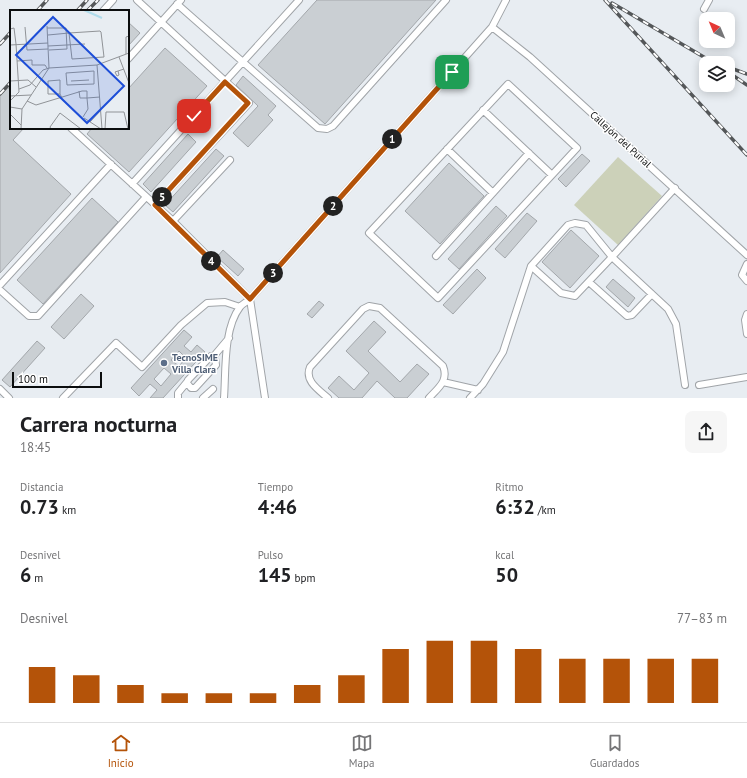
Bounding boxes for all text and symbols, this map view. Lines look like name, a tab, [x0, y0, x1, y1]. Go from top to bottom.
inset map	[10, 10, 129, 129]
north arrow	[699, 12, 735, 48]
map controls	[699, 12, 735, 92]
pin	[435, 55, 469, 89]
button: layers	[699, 56, 735, 92]
icon: arrive	[441, 61, 463, 83]
pin	[177, 99, 211, 133]
icon: check	[183, 105, 205, 127]
street label: Callejón del Purial	[587, 108, 654, 170]
pin: 1	[382, 129, 402, 149]
text: 1	[389, 132, 395, 146]
pin: 5	[152, 187, 172, 207]
text: 5	[159, 190, 165, 204]
pin: 2	[323, 196, 343, 216]
text: 2	[330, 199, 336, 213]
pin: 4	[201, 251, 221, 271]
text: 4	[208, 254, 214, 268]
pin: 3	[263, 263, 283, 283]
text: 3	[270, 266, 276, 280]
place label: TecnoSIME Villa Clara	[171, 351, 218, 376]
marker: TecnoSIME Villa Clara	[159, 358, 169, 368]
scale bar	[12, 370, 102, 389]
text: 100 m	[18, 372, 48, 386]
text: Carrera nocturna	[20, 410, 177, 438]
button: share	[685, 411, 727, 453]
text: 18:45	[20, 439, 51, 456]
text: Distancia	[20, 480, 63, 494]
text: Tiempo	[258, 480, 293, 494]
text: Ritmo	[495, 480, 523, 494]
text: 0.73	[20, 494, 59, 520]
text: 4:46	[258, 494, 297, 520]
text: 6:32	[495, 494, 535, 520]
text: km	[59, 503, 76, 517]
text: /km	[535, 503, 556, 517]
text: Desnivel	[20, 548, 60, 562]
text: Pulso	[258, 548, 283, 562]
text: kcal	[495, 548, 514, 562]
text: 6	[20, 562, 31, 588]
text: 145	[258, 562, 292, 588]
text: 50	[495, 562, 518, 588]
text: m	[31, 571, 43, 585]
text: bpm	[292, 571, 315, 585]
text: Desnivel	[20, 610, 68, 627]
text: 77–83 m	[677, 610, 727, 627]
tab: Inicio	[108, 732, 134, 770]
tab: Mapa	[349, 732, 374, 770]
tab: Guardados	[590, 732, 639, 770]

